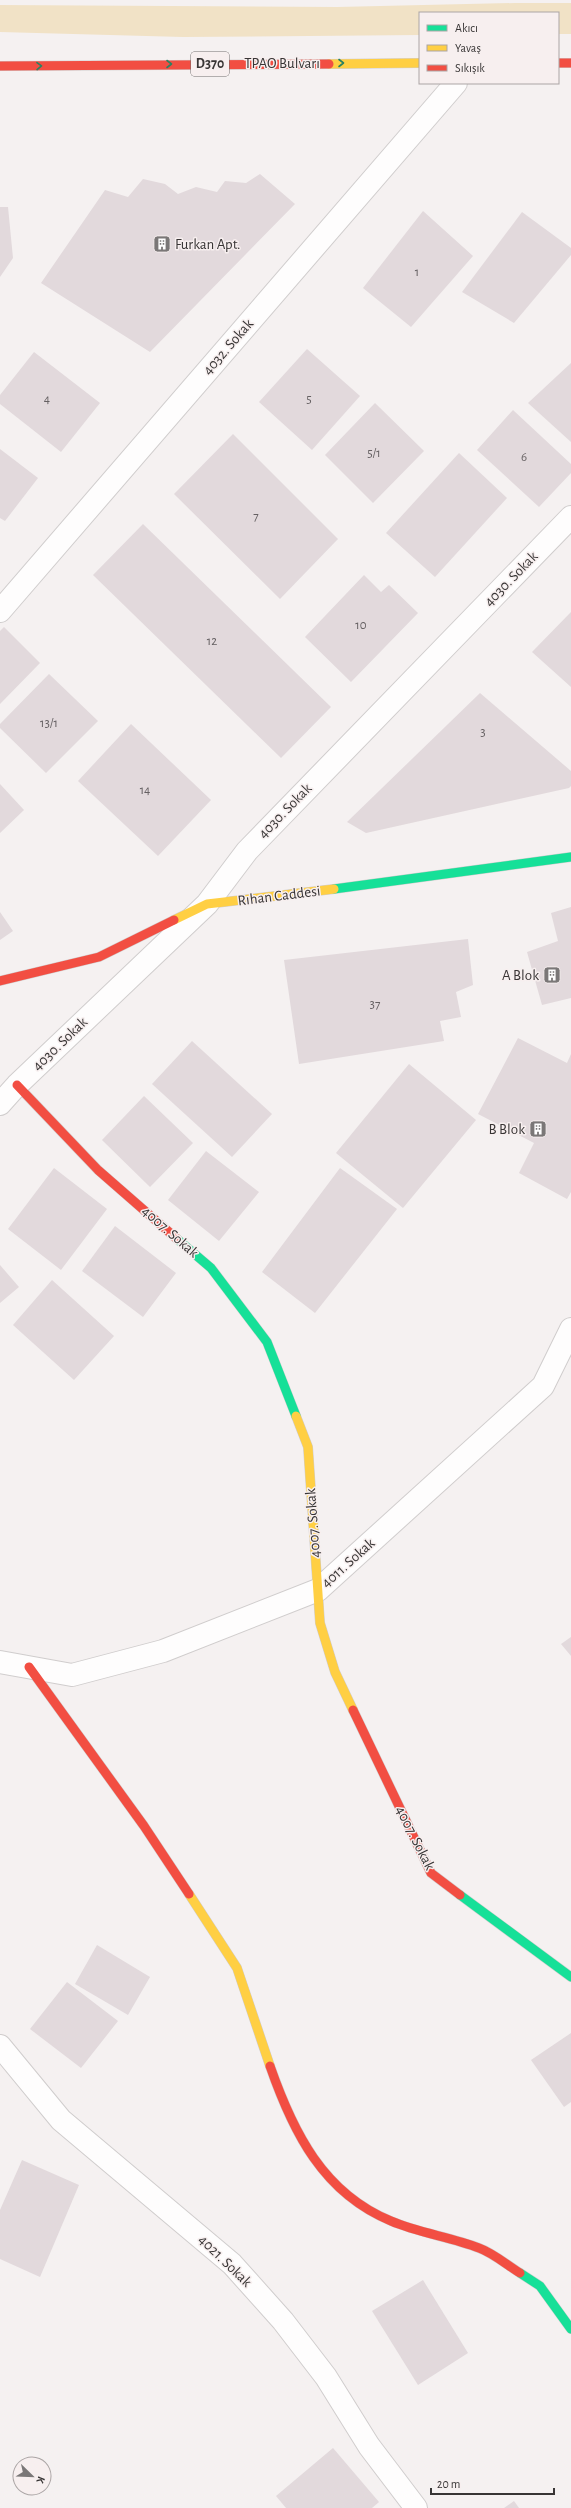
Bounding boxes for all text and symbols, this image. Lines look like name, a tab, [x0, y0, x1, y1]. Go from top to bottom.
legend	[419, 12, 559, 84]
text: Akıcı	[455, 22, 478, 34]
text: Yavaş	[455, 42, 481, 54]
road number: D370	[191, 52, 229, 76]
street label: TPAO Bulvarı	[244, 56, 320, 71]
one-way arrow	[338, 59, 344, 67]
one-way arrow	[166, 60, 172, 68]
one-way arrow	[36, 61, 42, 70]
text: Sıkışık	[455, 62, 485, 74]
building icon: Furkan Apt.	[152, 234, 172, 254]
place label: Furkan Apt.	[175, 237, 240, 252]
house number: 1	[415, 266, 419, 279]
street label: 4032. Sokak	[200, 316, 256, 378]
house number: 4	[44, 393, 50, 406]
house number: 5	[306, 393, 312, 406]
house number: 5/1	[367, 447, 381, 460]
house number: 6	[521, 451, 527, 464]
house number: 7	[253, 510, 259, 523]
street label: 4030. Sokak	[481, 549, 541, 609]
house number: 10	[355, 619, 367, 632]
house number: 12	[207, 635, 217, 648]
house number: 13/1	[40, 717, 58, 730]
house number: 3	[480, 726, 486, 739]
street label: 4030. Sokak	[255, 781, 315, 841]
house number: 14	[140, 784, 150, 797]
street label: Rıhan Caddesi	[237, 883, 321, 909]
building icon: A Blok	[542, 965, 562, 985]
place label: A Blok	[502, 968, 539, 983]
house number: 37	[370, 998, 381, 1011]
street label: 4030. Sokak	[30, 1014, 90, 1074]
building icon: B Blok	[528, 1119, 548, 1139]
place label: B Blok	[489, 1122, 525, 1137]
street label: 4007. Sokak	[139, 1203, 201, 1261]
street label: 4007. Sokak	[303, 1488, 323, 1558]
street label: 4011. Sokak	[319, 1535, 378, 1591]
street label: 4007. Sokak	[392, 1804, 438, 1873]
street label: 4021. Sokak	[196, 2232, 255, 2290]
north arrow	[12, 2456, 52, 2496]
scale bar	[431, 2470, 554, 2496]
text: K	[34, 2475, 47, 2485]
text: 20 m	[437, 2478, 460, 2490]

